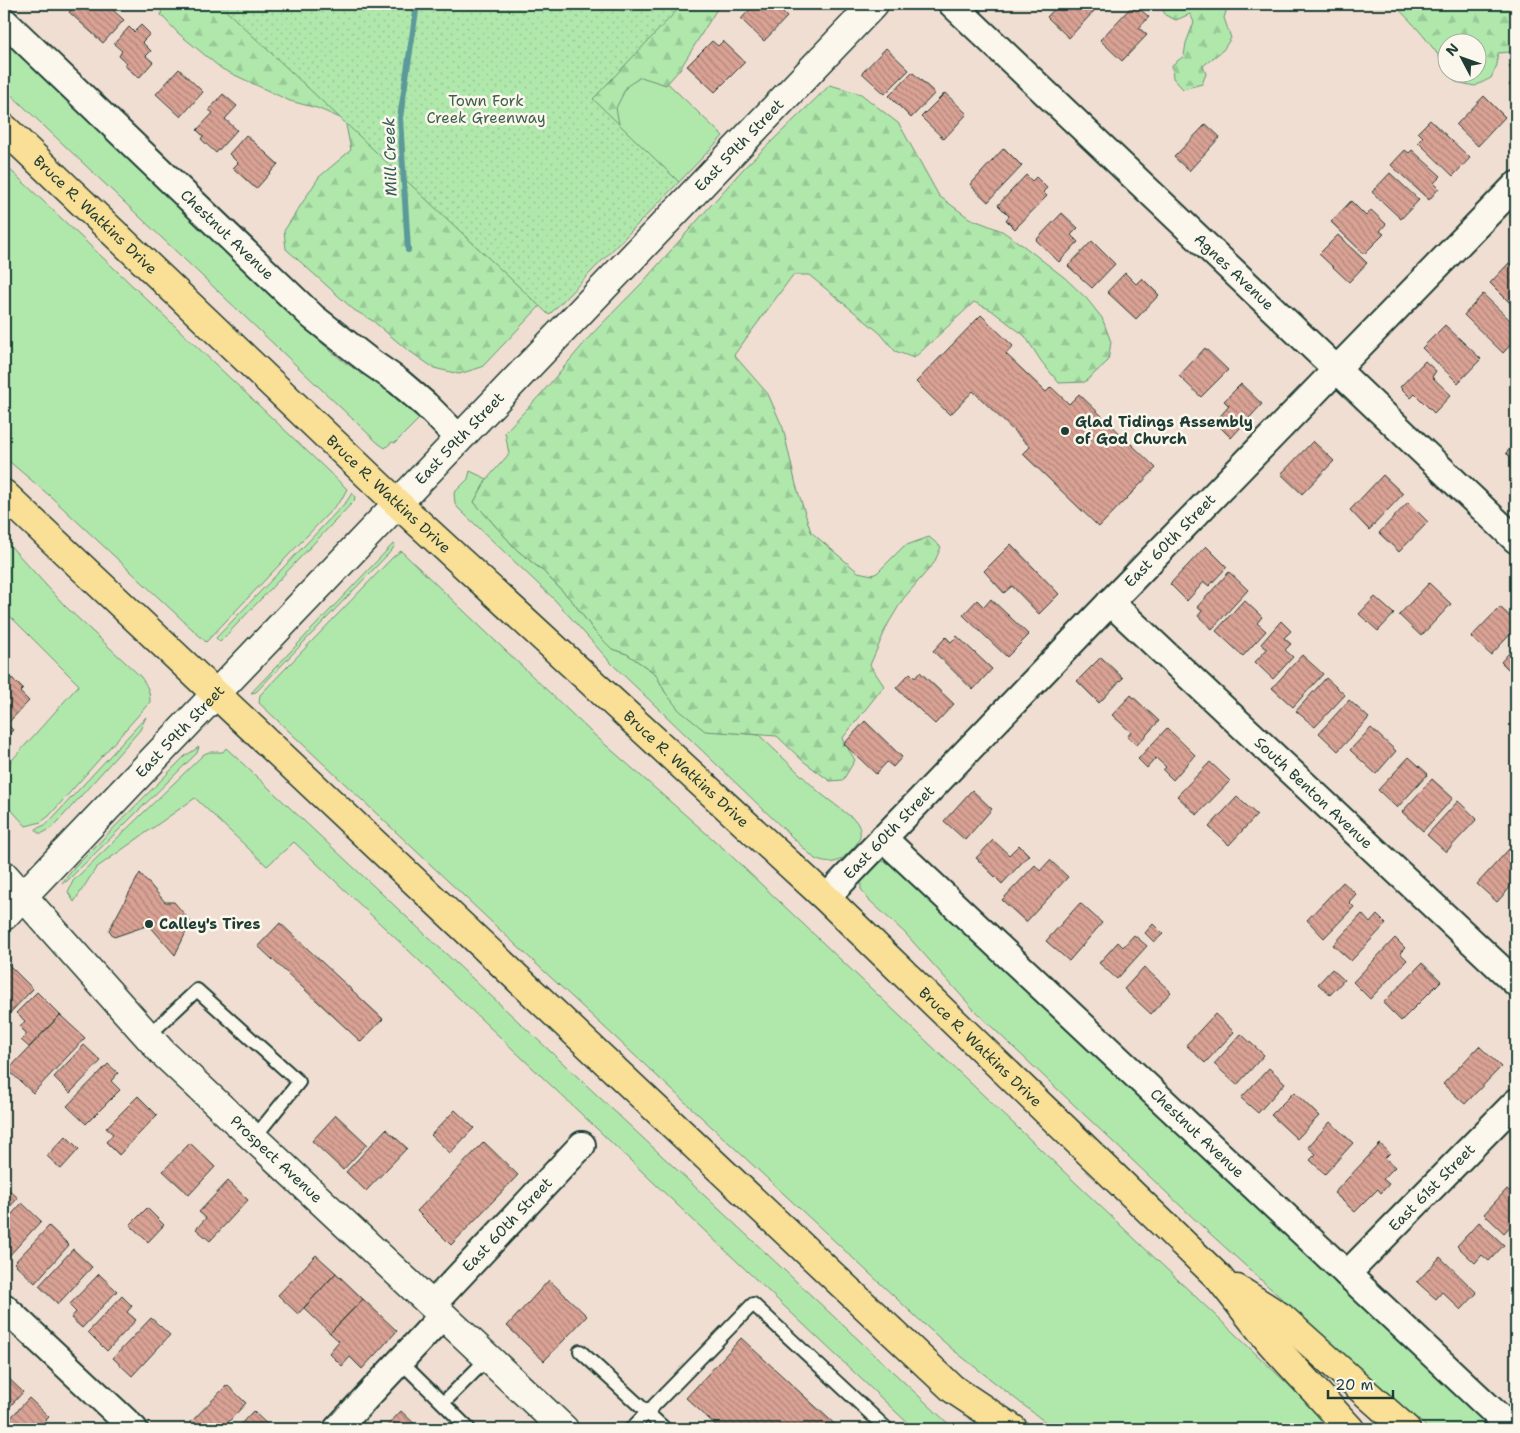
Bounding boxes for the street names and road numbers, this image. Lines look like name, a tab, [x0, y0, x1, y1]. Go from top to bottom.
street label: East 59th Street	[690, 95, 788, 196]
street label: Bruce R. Watkins Drive	[29, 151, 161, 279]
street label: Chestnut Avenue	[176, 185, 278, 284]
street label: Agnes Avenue	[1190, 229, 1278, 315]
street label: East 59th Street	[411, 388, 509, 489]
street label: Bruce R. Watkins Drive	[322, 431, 455, 558]
street label: East 60th Street	[1120, 490, 1220, 592]
street label: East 59th Street	[131, 681, 229, 782]
street label: Bruce R. Watkins Drive	[619, 706, 753, 832]
street label: South Benton Avenue	[1250, 733, 1377, 853]
street label: East 60th Street	[839, 781, 939, 884]
street label: Bruce R. Watkins Drive	[914, 983, 1046, 1111]
street label: Chestnut Avenue	[1146, 1084, 1248, 1182]
street label: Prospect Avenue	[226, 1111, 327, 1207]
street label: East 61st Street	[1384, 1140, 1479, 1236]
street label: East 60th Street	[458, 1173, 557, 1276]

